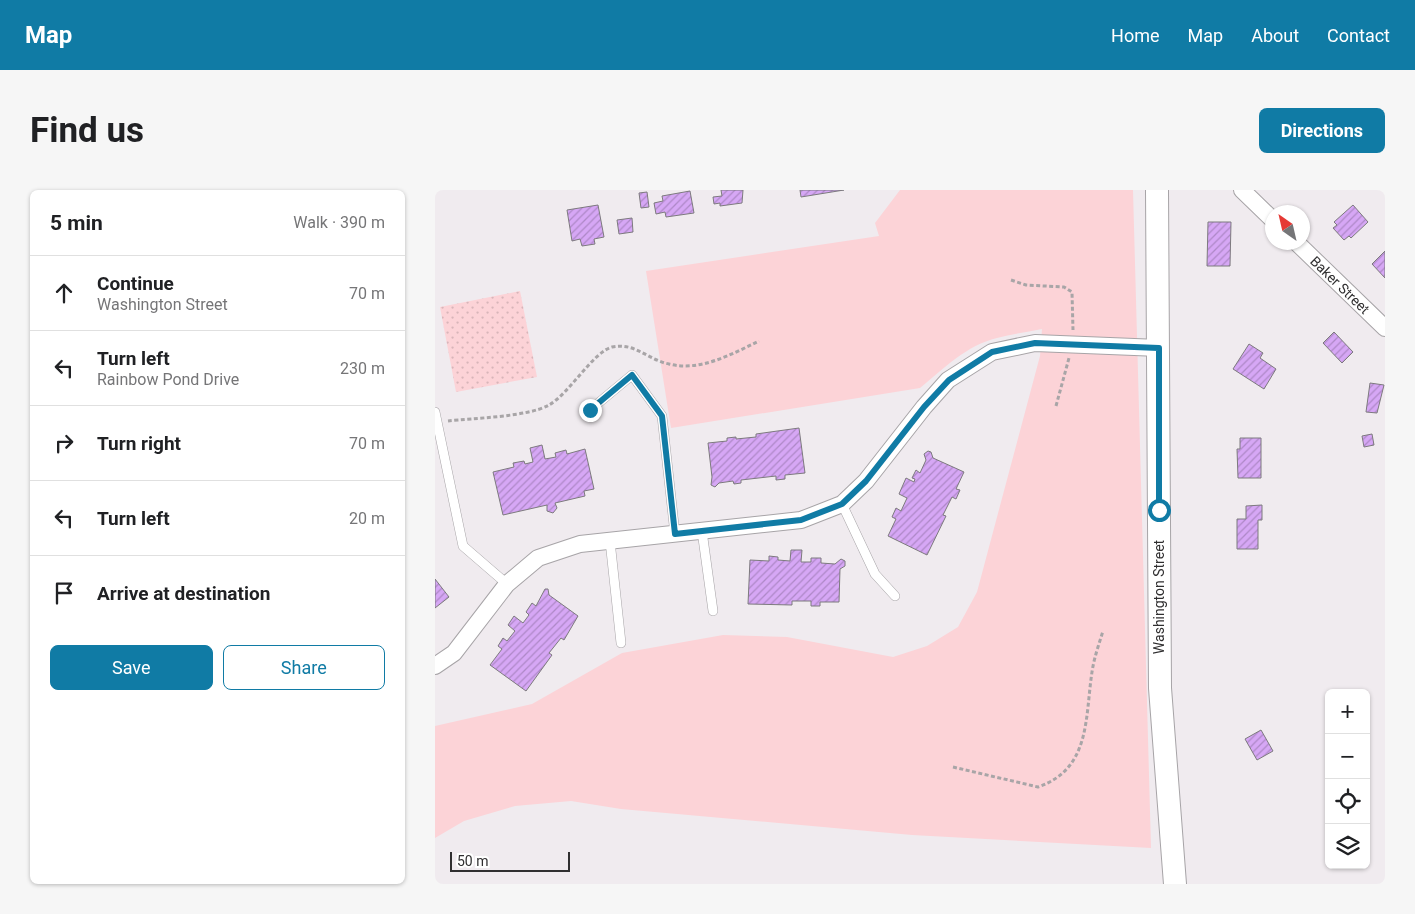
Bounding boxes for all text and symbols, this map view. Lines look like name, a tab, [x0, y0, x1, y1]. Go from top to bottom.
text: Map	[25, 21, 72, 49]
text: Home	[1111, 25, 1160, 46]
text: Map	[1188, 25, 1223, 46]
text: About	[1251, 25, 1299, 46]
text: Contact	[1327, 25, 1390, 46]
button: Directions	[1259, 108, 1385, 153]
text: Find us	[30, 110, 144, 151]
north arrow	[1265, 205, 1310, 250]
text: 5 min	[50, 211, 103, 235]
text: Walk · 390 m	[293, 213, 385, 232]
street label: Baker Street	[1307, 253, 1373, 317]
text: Continue	[97, 272, 174, 295]
icon: ahead	[50, 279, 78, 307]
text: 70 m	[349, 284, 385, 303]
text: Washington Street	[97, 295, 228, 314]
text: Turn left	[97, 347, 170, 370]
icon: left	[50, 354, 78, 382]
text: 230 m	[340, 359, 385, 378]
text: Rainbow Pond Drive	[97, 370, 239, 389]
route end	[579, 399, 602, 422]
icon: right	[50, 429, 78, 457]
text: Turn right	[97, 432, 181, 455]
text: 70 m	[349, 434, 385, 453]
route start	[1148, 499, 1171, 522]
icon: left	[50, 504, 78, 532]
text: Turn left	[97, 507, 170, 530]
text: 20 m	[349, 509, 385, 528]
street label: Washington Street	[1151, 539, 1167, 654]
icon: arrive	[50, 579, 78, 607]
text: Arrive at destination	[97, 582, 270, 605]
button: Save	[50, 645, 213, 690]
button: Share	[223, 645, 385, 690]
map controls	[1325, 689, 1370, 869]
button: +	[1325, 689, 1370, 734]
button: −	[1325, 734, 1370, 779]
button: locate	[1325, 779, 1370, 824]
button: layers	[1325, 824, 1370, 869]
scale bar	[450, 849, 570, 872]
text: 50 m	[457, 853, 489, 869]

